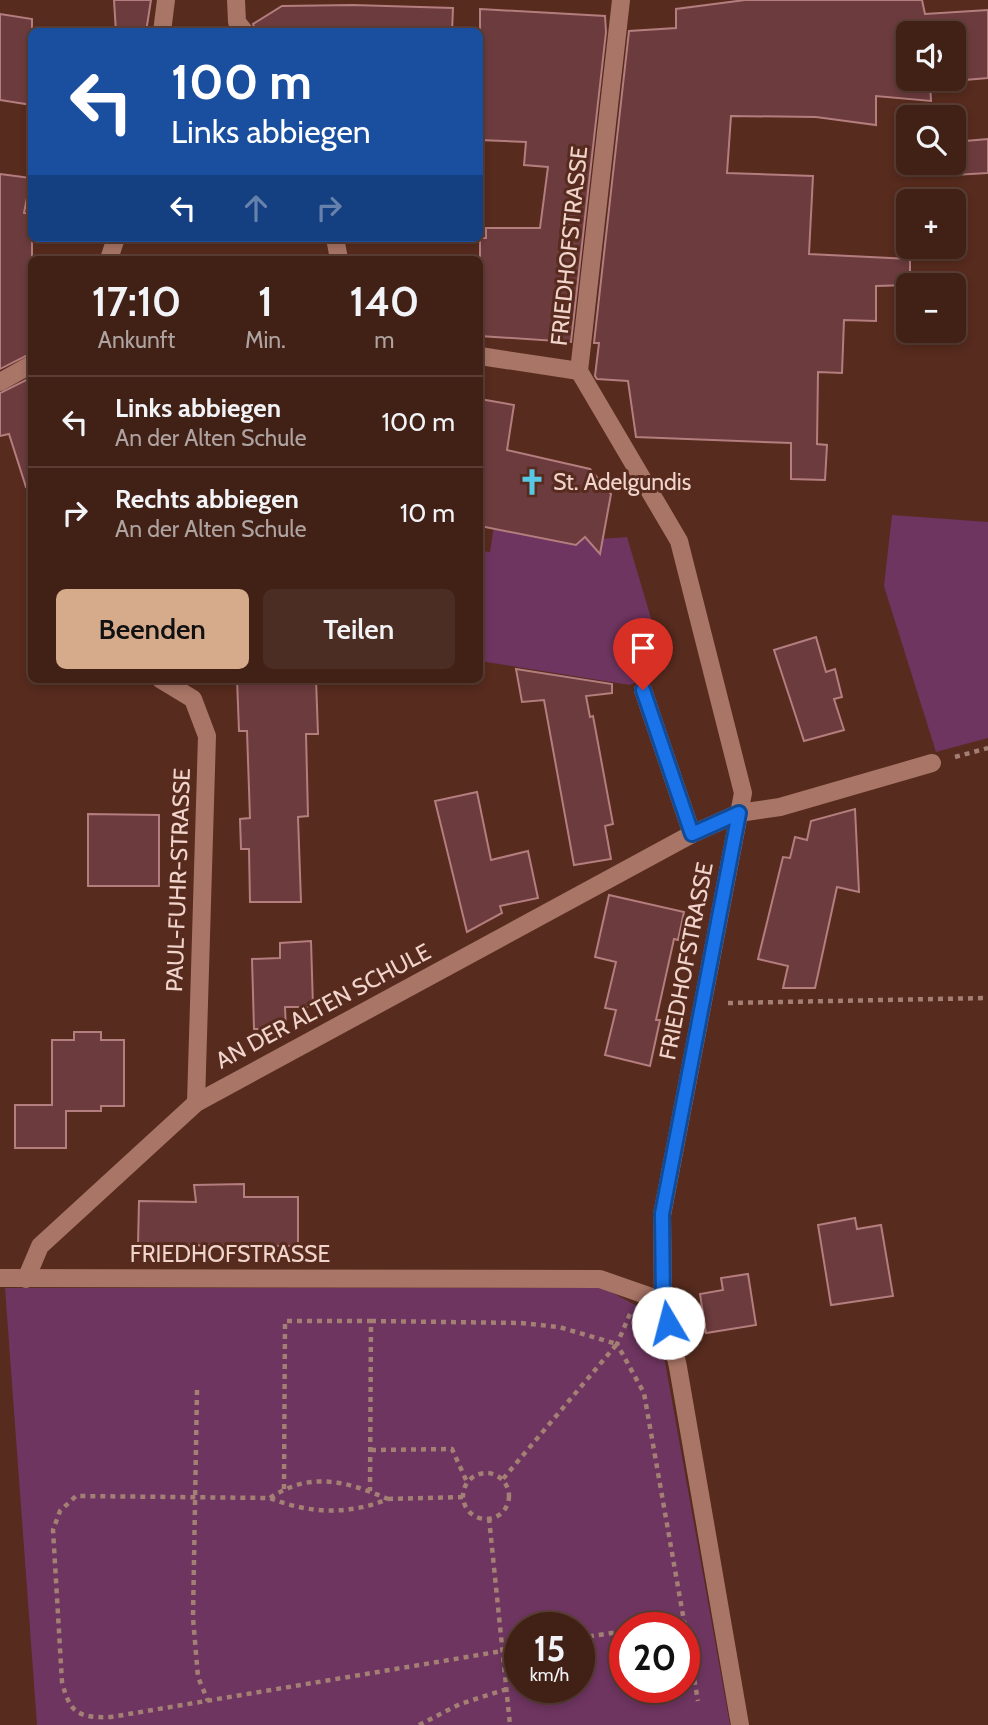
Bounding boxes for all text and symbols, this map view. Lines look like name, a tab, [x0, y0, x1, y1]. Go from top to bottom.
map controls	[896, 21, 966, 343]
button: sound	[896, 21, 966, 91]
text: 100 m	[171, 52, 312, 111]
icon: left	[56, 56, 147, 147]
button: search	[896, 105, 966, 175]
text: Links abbiegen	[171, 112, 371, 151]
street label: FRIEDHOFSTRASSE	[545, 145, 593, 347]
icon: left	[164, 189, 202, 227]
icon: ahead	[237, 189, 275, 227]
icon: right	[310, 189, 348, 227]
button: +	[896, 189, 966, 259]
button: −	[896, 273, 966, 343]
text: 17:10	[92, 275, 181, 327]
text: 1	[258, 275, 273, 327]
text: 140	[350, 275, 419, 327]
text: Ankunft	[98, 326, 175, 354]
text: Min.	[245, 326, 286, 354]
text: m	[374, 326, 395, 354]
text: Links abbiegen	[115, 392, 281, 424]
icon: left	[56, 403, 94, 441]
text: 100 m	[382, 406, 455, 438]
text: An der Alten Schule	[115, 424, 306, 452]
church icon: St. Adelgundis	[517, 467, 547, 497]
place label: St. Adelgundis	[553, 468, 691, 496]
text: Rechts abbiegen	[115, 483, 299, 515]
icon: right	[56, 494, 94, 532]
text: 10 m	[400, 497, 455, 529]
text: An der Alten Schule	[115, 515, 306, 543]
button: Beenden	[56, 589, 249, 669]
button: Teilen	[263, 589, 455, 669]
pin	[613, 618, 673, 690]
icon: arrive	[624, 629, 662, 667]
street label: PAUL-FUHR-STRASSE	[160, 768, 196, 992]
street label: FRIEDHOFSTRASSE	[653, 860, 719, 1062]
street label: AN DER ALTEN SCHULE	[211, 937, 435, 1075]
street label: FRIEDHOFSTRASSE	[130, 1240, 330, 1268]
position arrow	[631, 1286, 705, 1360]
speed limit sign: 20	[609, 1612, 700, 1703]
text: 15	[534, 1627, 565, 1670]
text: km/h	[530, 1664, 569, 1686]

